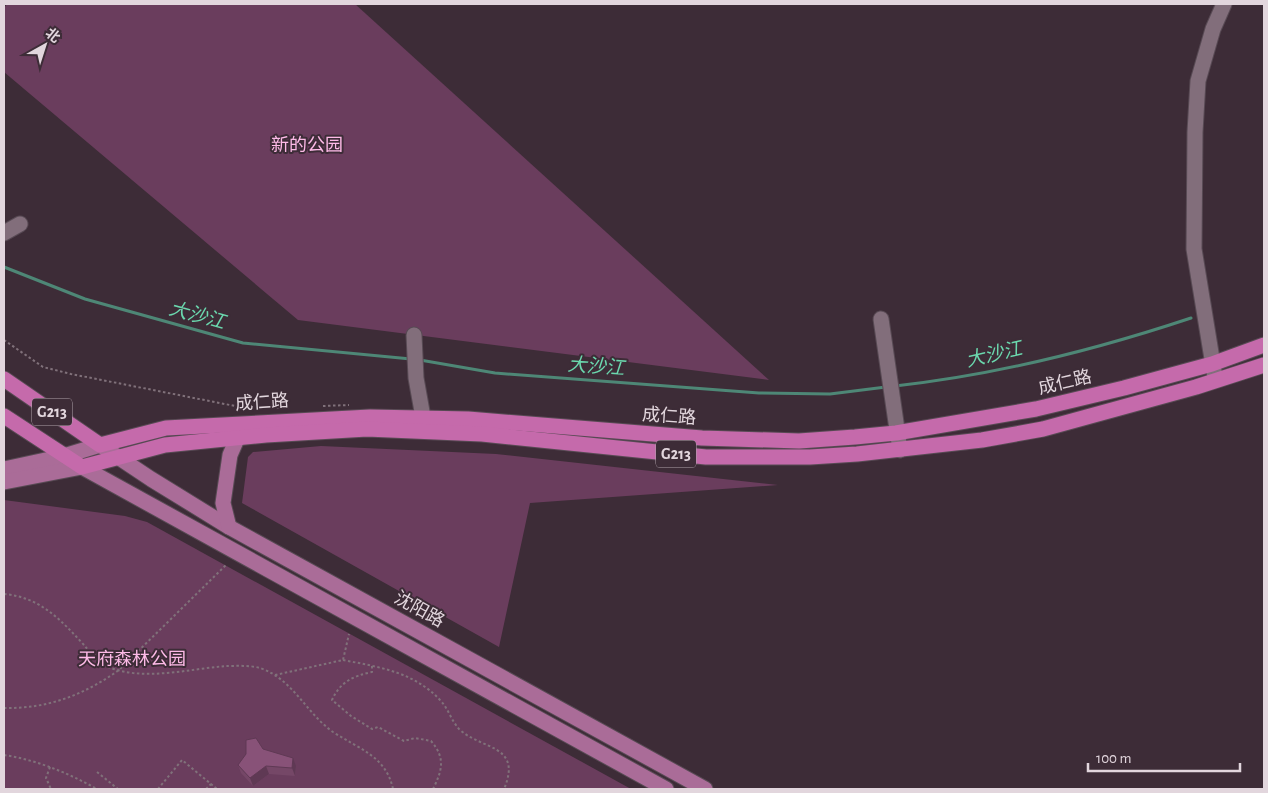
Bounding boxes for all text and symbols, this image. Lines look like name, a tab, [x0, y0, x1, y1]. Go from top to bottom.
north arrow	[20, 20, 70, 70]
text: 北	[43, 25, 63, 46]
park label: 新的公园	[271, 135, 343, 155]
water label: 大沙江	[167, 298, 229, 333]
water label: 大沙江	[964, 338, 1026, 371]
water label: 大沙江	[567, 355, 627, 379]
street label: 成仁路	[1036, 366, 1093, 398]
street label: 成仁路	[234, 390, 290, 414]
road number: G213	[32, 398, 72, 426]
street label: 成仁路	[641, 404, 697, 428]
road number: G213	[656, 440, 696, 468]
street label: 沈阳路	[391, 587, 448, 631]
park label: 天府森林公园	[78, 649, 186, 669]
scale bar	[1088, 740, 1240, 772]
text: 100 m	[1096, 751, 1131, 766]

